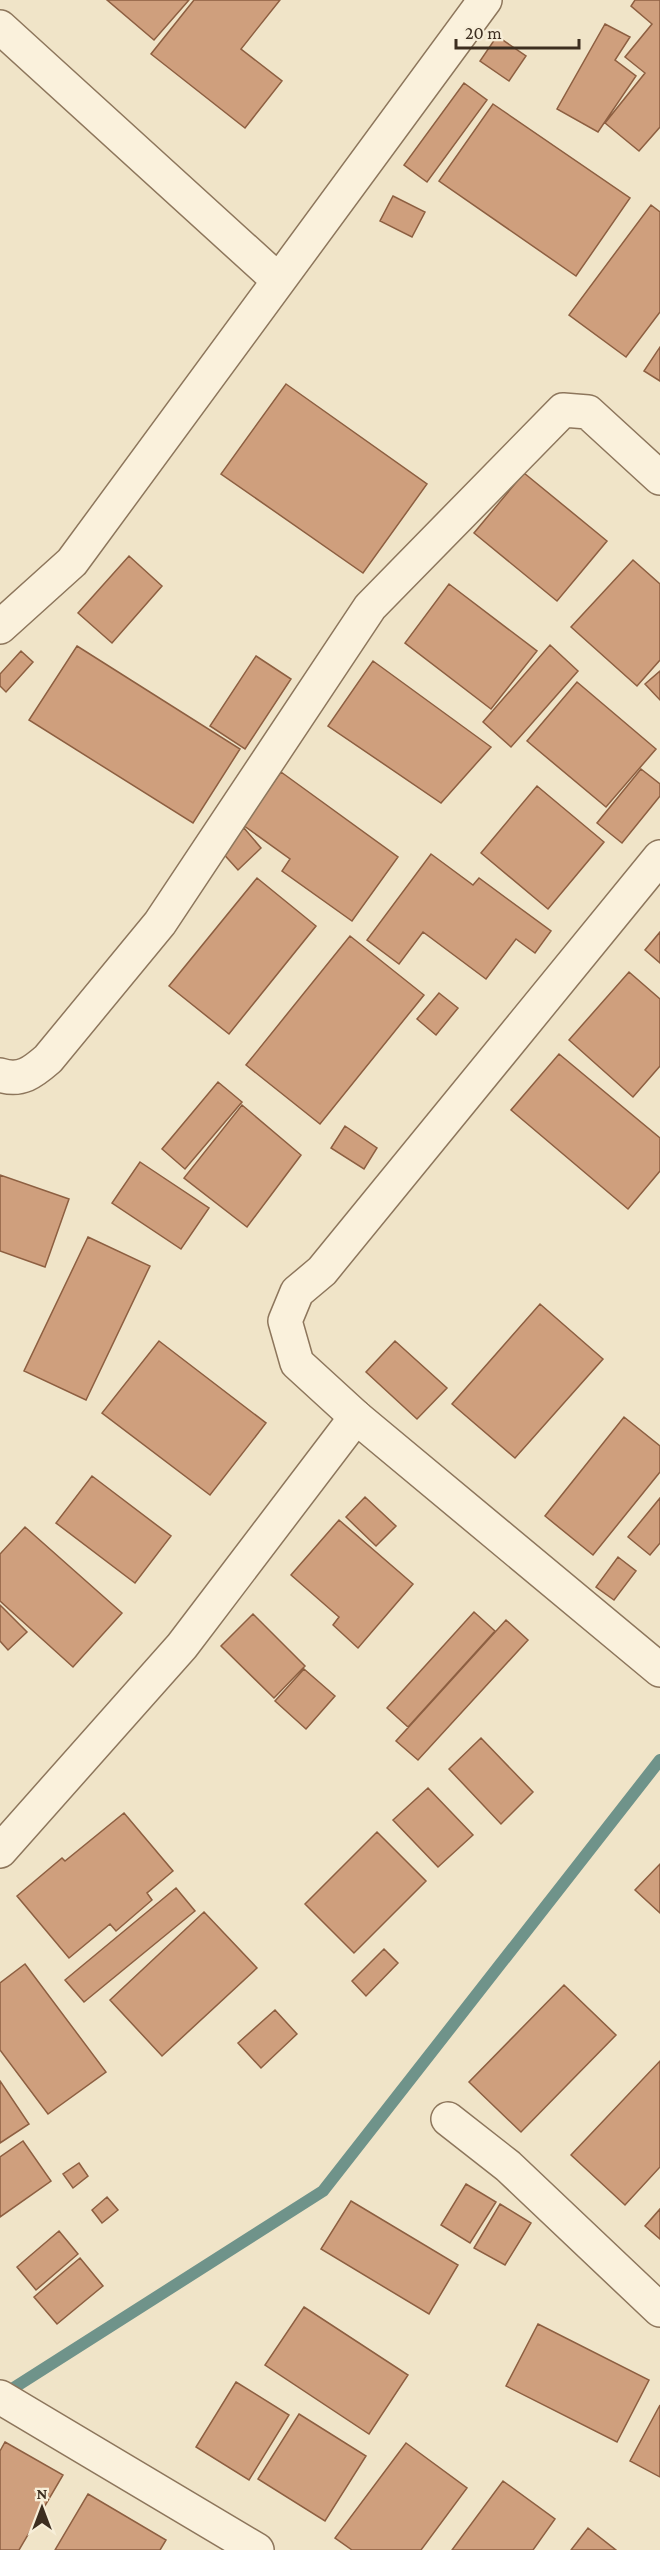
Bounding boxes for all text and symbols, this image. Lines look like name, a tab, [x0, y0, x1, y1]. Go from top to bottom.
scale bar	[456, 12, 579, 50]
text: 20 m	[465, 23, 502, 43]
north arrow	[12, 2478, 72, 2538]
text: N	[37, 2485, 48, 2502]

